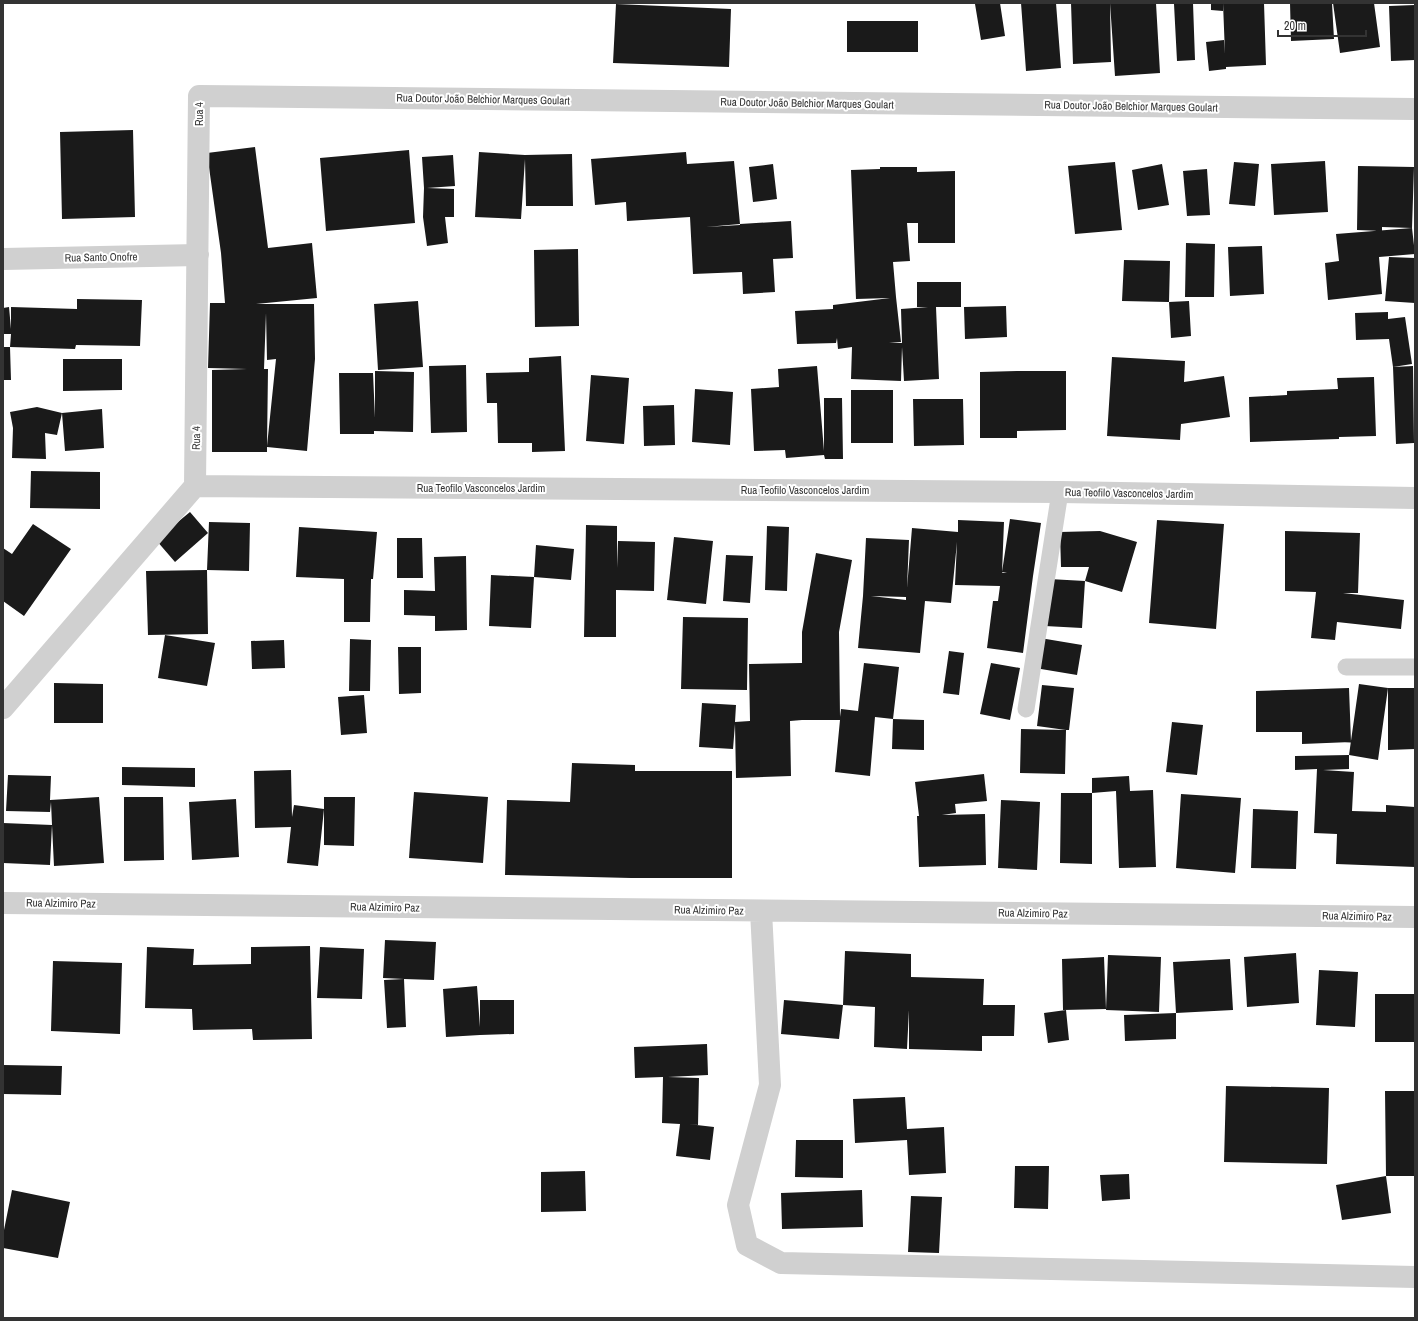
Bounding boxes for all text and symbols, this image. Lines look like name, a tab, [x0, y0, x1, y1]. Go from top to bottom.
scale bar	[1278, 12, 1366, 38]
text: 20 m	[1284, 18, 1306, 34]
street label: Rua Doutor João Belchior Marques Goulart	[396, 90, 570, 108]
street label: Rua Doutor João Belchior Marques Goulart	[720, 94, 894, 112]
street label: Rua Doutor João Belchior Marques Goulart	[1044, 97, 1218, 115]
street label: Rua 4	[192, 102, 206, 126]
street label: Rua Santo Onofre	[65, 249, 137, 265]
street label: Rua 4	[189, 426, 203, 450]
street label: Rua Teofilo Vasconcelos Jardim	[417, 481, 545, 495]
street label: Rua Teofilo Vasconcelos Jardim	[741, 483, 869, 497]
street label: Rua Teofilo Vasconcelos Jardim	[1065, 485, 1193, 501]
street label: Rua Alzimiro Paz	[26, 895, 96, 911]
street label: Rua Alzimiro Paz	[350, 899, 420, 915]
street label: Rua Alzimiro Paz	[674, 902, 744, 918]
street label: Rua Alzimiro Paz	[998, 905, 1068, 921]
street label: Rua Alzimiro Paz	[1322, 908, 1392, 924]

